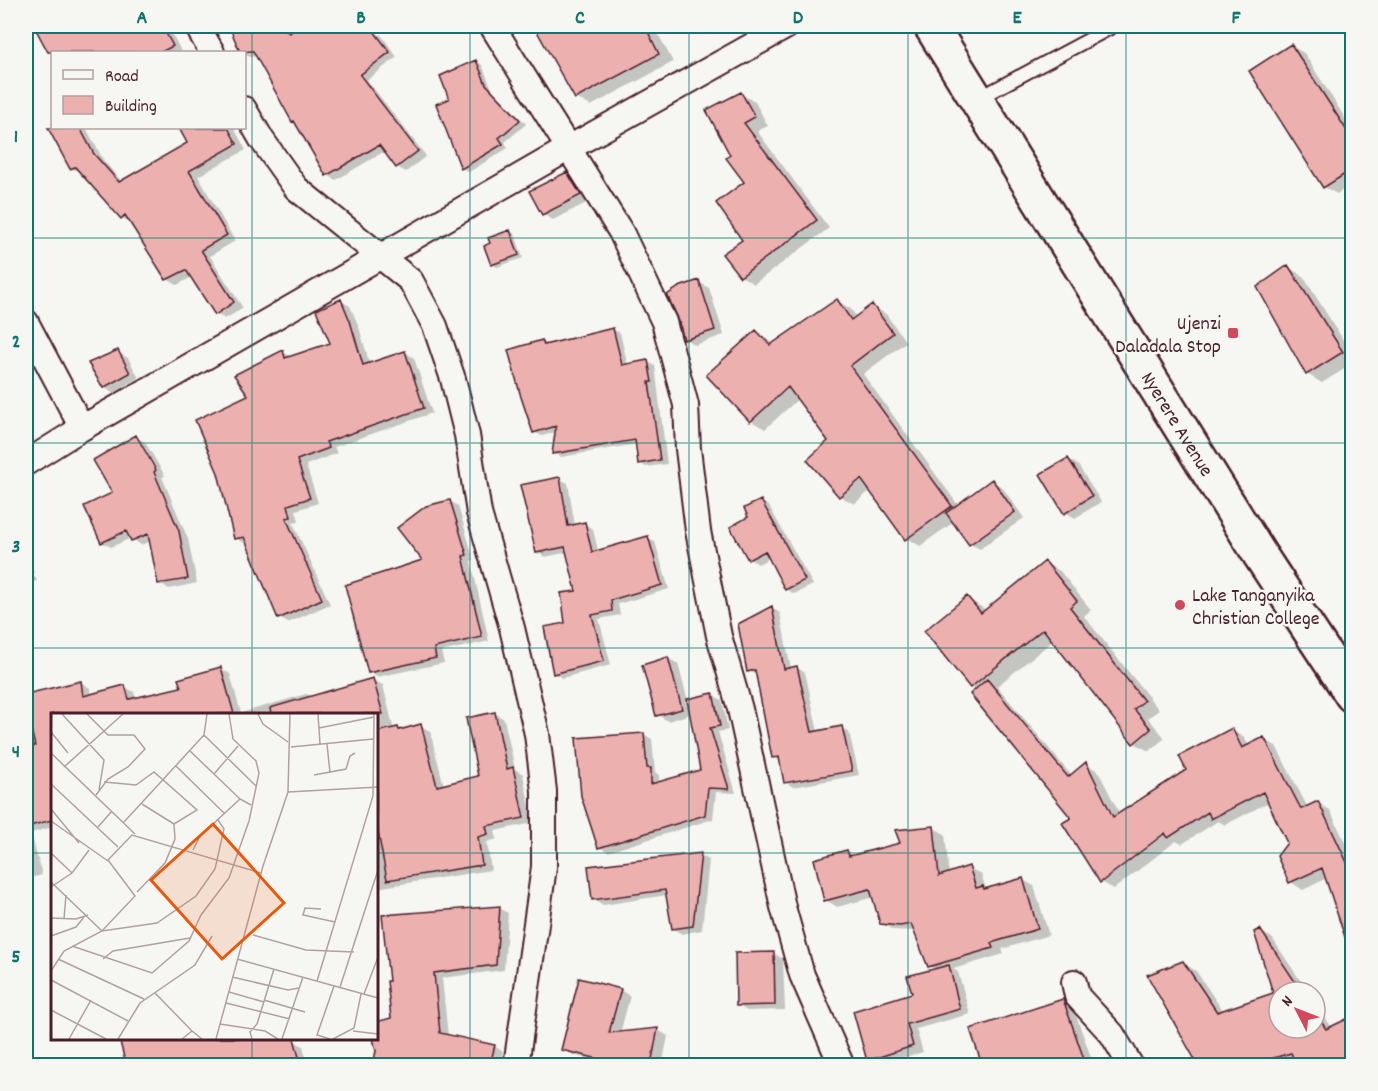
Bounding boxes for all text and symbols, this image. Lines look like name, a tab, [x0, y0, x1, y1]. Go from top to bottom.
text: A	[137, 5, 148, 33]
text: B	[356, 5, 366, 33]
text: C	[575, 5, 585, 33]
text: D	[793, 5, 804, 33]
text: E	[1012, 5, 1022, 33]
text: F	[1232, 5, 1242, 33]
legend	[51, 51, 246, 129]
text: Road	[105, 65, 139, 90]
text: Building	[105, 95, 157, 120]
text: 1	[14, 124, 18, 152]
place label: Ujenzi Daladala Stop	[1115, 311, 1221, 362]
marker: Ujenzi Daladala Stop	[1226, 326, 1240, 340]
text: 2	[12, 329, 20, 357]
street label: Nyerere Avenue	[1132, 367, 1219, 483]
text: 3	[12, 534, 20, 562]
place label: Lake Tanganyika Christian College	[1192, 583, 1320, 634]
marker: Lake Tanganyika Christian College	[1173, 598, 1187, 612]
inset map	[51, 713, 378, 1040]
text: 4	[12, 739, 20, 767]
text: 5	[11, 944, 21, 972]
north arrow	[1267, 980, 1327, 1040]
text: N	[1277, 991, 1299, 1012]

